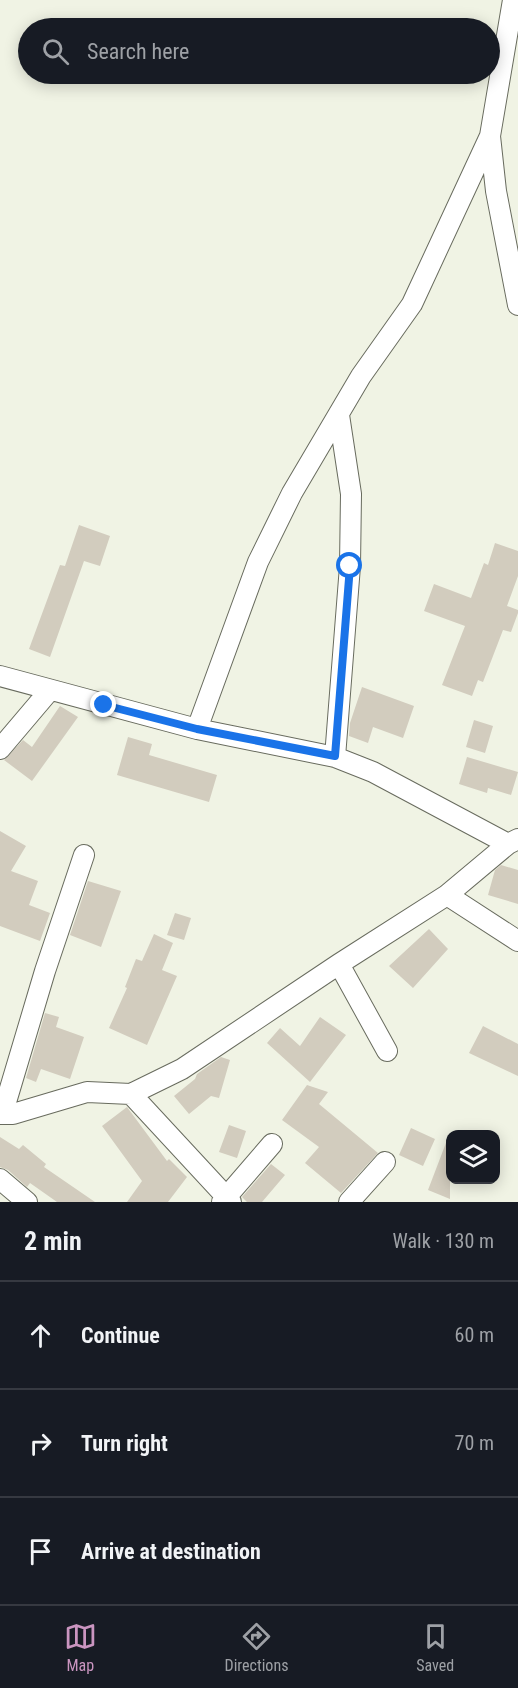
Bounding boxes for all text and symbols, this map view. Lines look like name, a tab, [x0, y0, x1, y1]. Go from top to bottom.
search box	[18, 18, 500, 84]
icon: search	[39, 35, 72, 68]
text: Search here	[87, 39, 189, 64]
route start	[336, 552, 362, 578]
route end	[90, 691, 116, 717]
map controls	[446, 1130, 500, 1184]
button: layers	[446, 1130, 500, 1184]
text: 2 min	[24, 1226, 82, 1256]
text: Walk · 130 m	[393, 1229, 494, 1253]
icon: ahead	[24, 1319, 57, 1352]
text: Continue	[81, 1323, 160, 1348]
text: 60 m	[455, 1323, 494, 1347]
icon: right	[24, 1427, 57, 1460]
text: Turn right	[81, 1431, 168, 1456]
text: 70 m	[455, 1431, 494, 1455]
icon: arrive	[24, 1535, 57, 1568]
text: Arrive at destination	[81, 1539, 261, 1564]
tab: Map	[64, 1620, 97, 1675]
tab: Directions	[225, 1620, 288, 1675]
tab: Saved	[416, 1620, 454, 1675]

